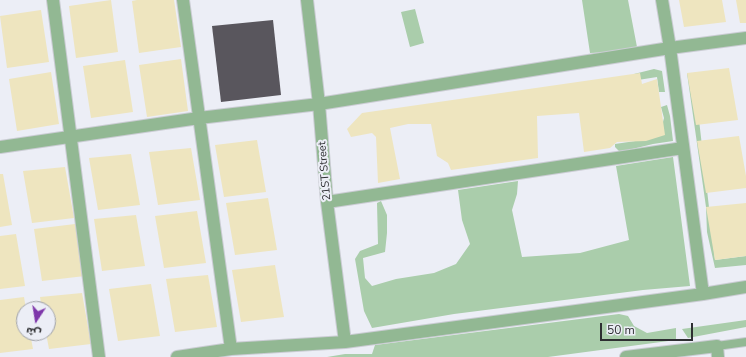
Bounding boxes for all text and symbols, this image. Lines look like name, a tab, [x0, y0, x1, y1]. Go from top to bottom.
street label: 21ST Street	[316, 141, 334, 201]
north arrow	[16, 301, 56, 341]
scale bar	[602, 315, 695, 341]
text: 50 m	[607, 322, 635, 338]
text: ش	[25, 323, 43, 341]

